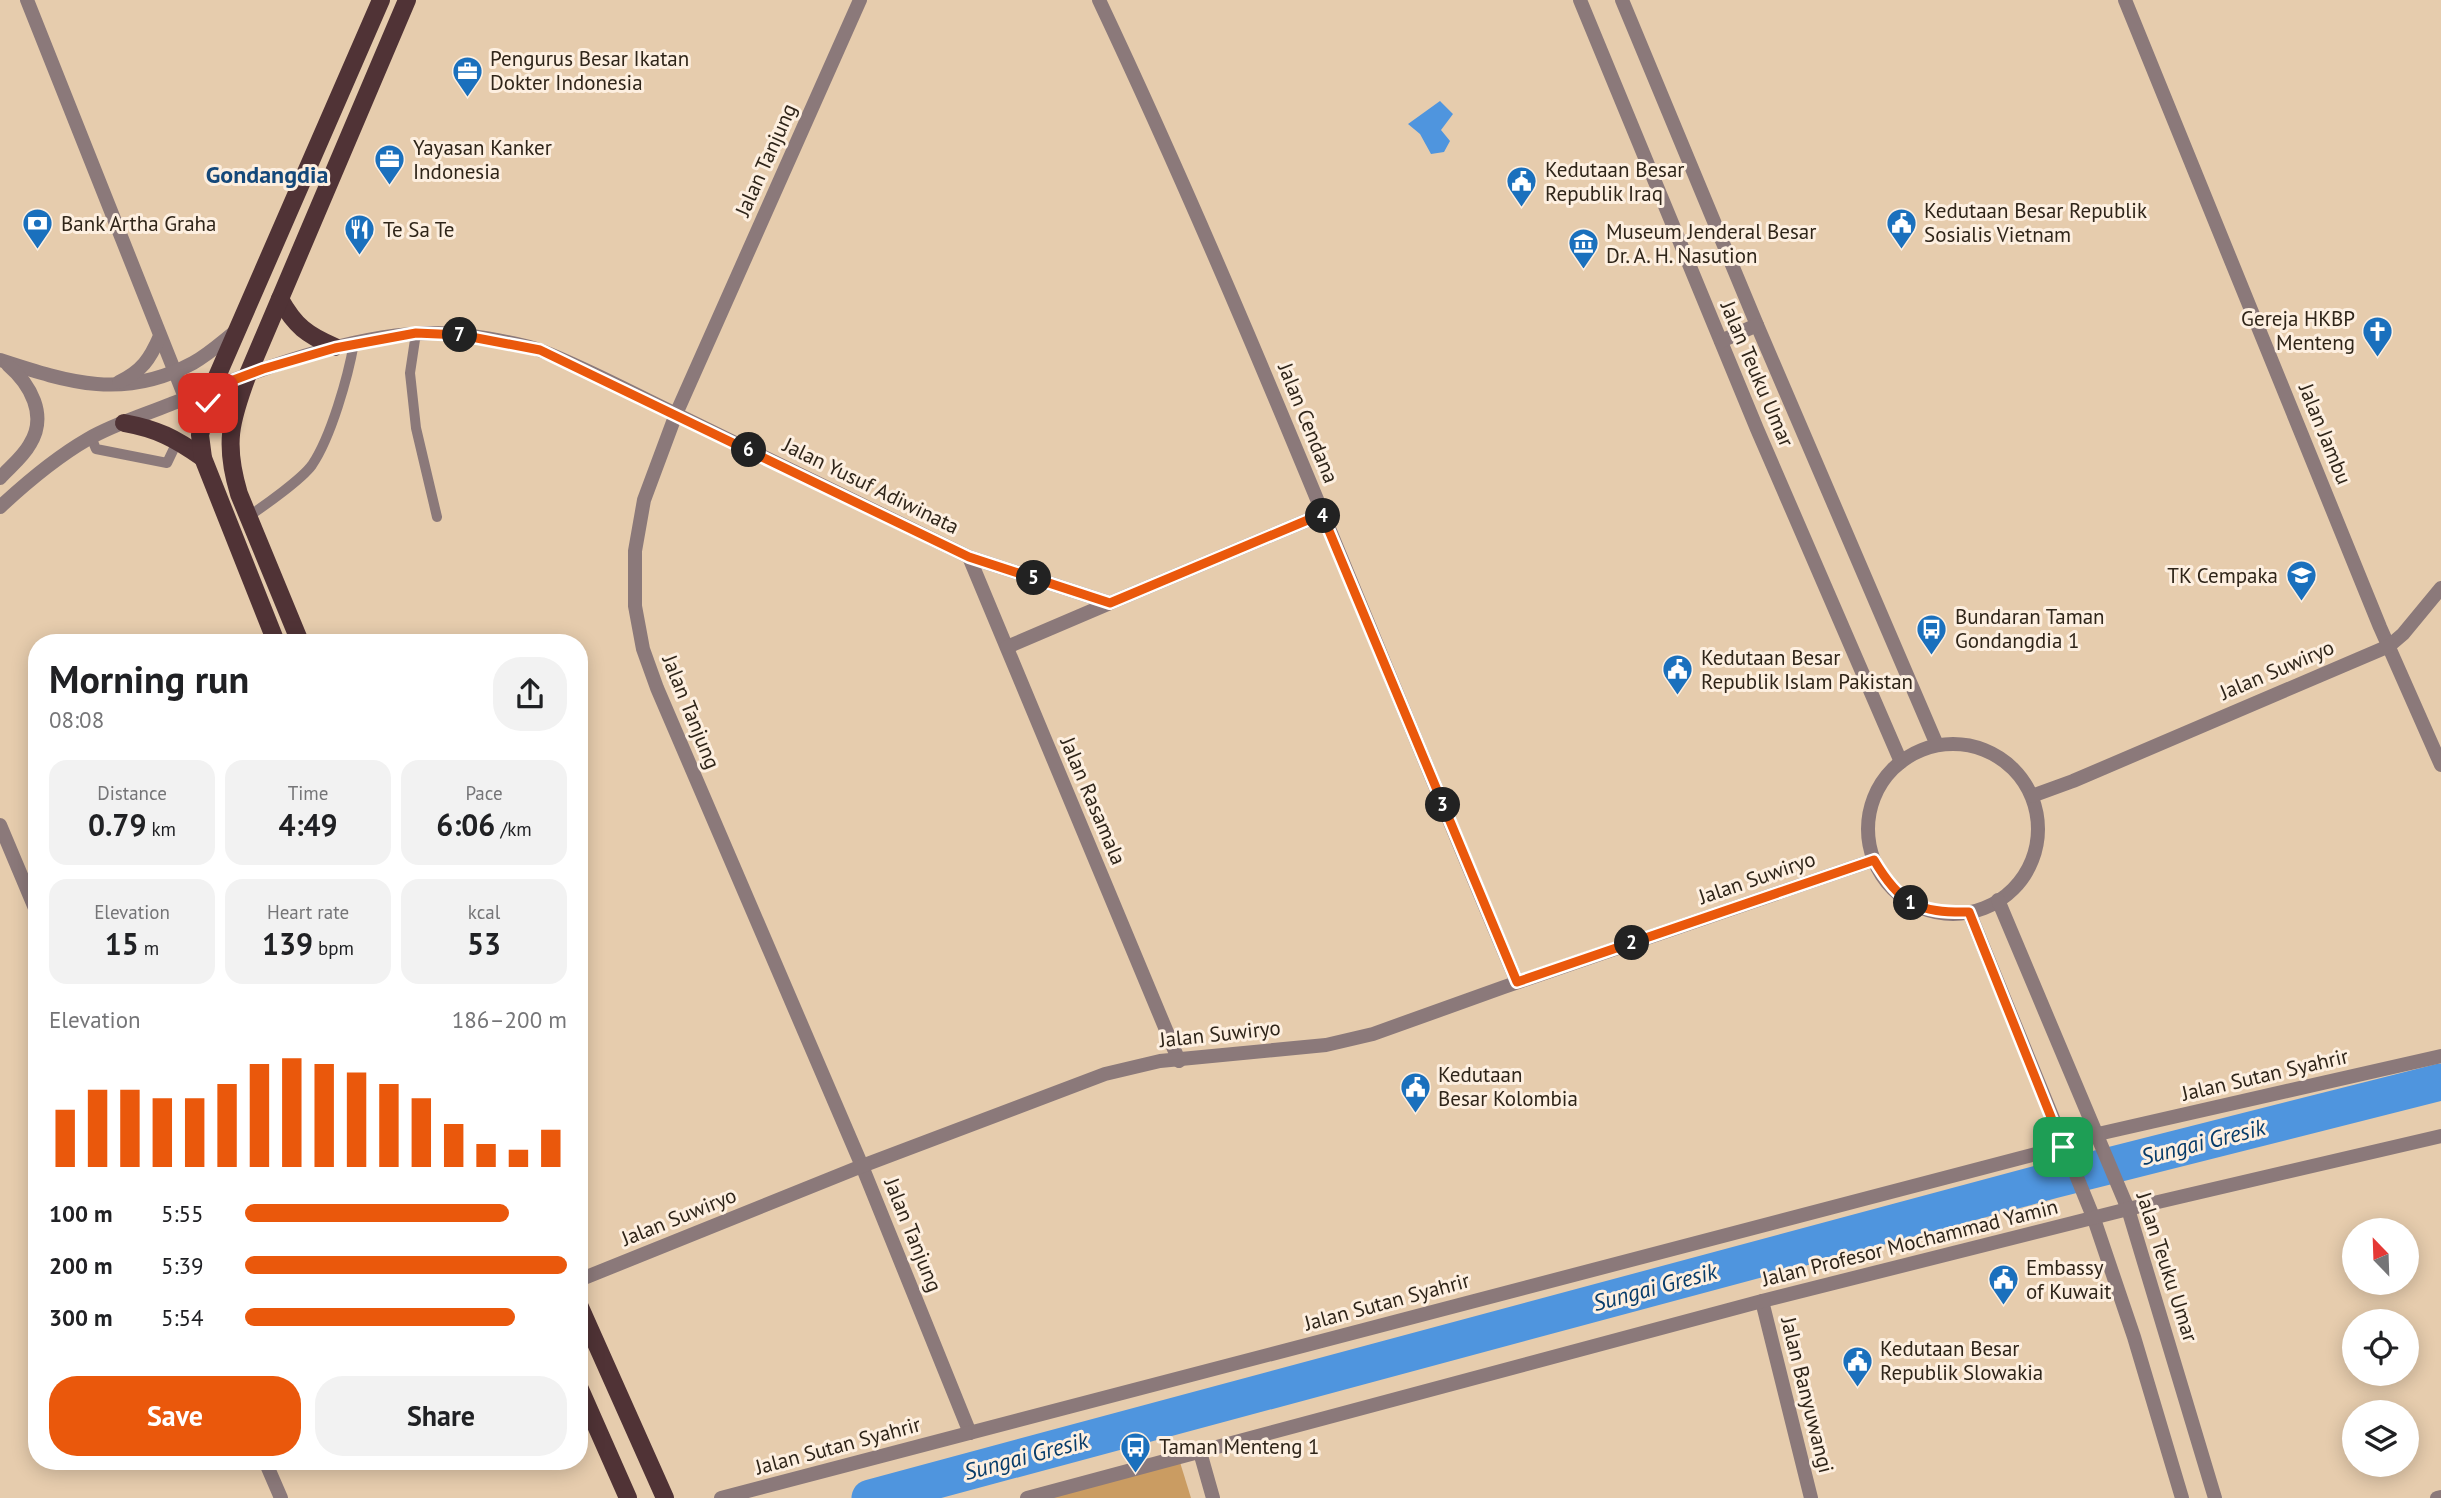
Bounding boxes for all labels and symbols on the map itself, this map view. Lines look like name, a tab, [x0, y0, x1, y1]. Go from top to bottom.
place label: Pengurus Besar Ikatan Dokter Indonesia	[490, 45, 689, 96]
office icon: Pengurus Besar Ikatan Dokter Indonesia	[450, 54, 484, 98]
street label: Jalan Tanjung	[728, 99, 802, 221]
place label: Yayasan Kanker Indonesia	[413, 134, 552, 185]
office icon: Yayasan Kanker Indonesia	[373, 143, 407, 187]
place label: Kedutaan Besar Republik Iraq	[1545, 156, 1684, 207]
district label: Gondangdia	[206, 159, 328, 190]
public building icon: Kedutaan Besar Republik Iraq	[1505, 165, 1539, 209]
place label: Kedutaan Besar Republik Sosialis Vietnam	[1924, 197, 2147, 248]
public building icon: Kedutaan Besar Republik Sosialis Vietnam	[1884, 206, 1918, 250]
bank icon: Bank Artha Graha	[21, 207, 55, 251]
place label: Bank Artha Graha	[61, 210, 217, 237]
restaurant icon: Te Sa Te	[343, 213, 377, 257]
place label: Te Sa Te	[383, 216, 454, 243]
place label: Museum Jenderal Besar Dr. A. H. Nasution	[1606, 218, 1816, 269]
museum icon: Museum Jenderal Besar Dr. A. H. Nasution	[1566, 227, 1600, 271]
street label: Jalan Teuku Umar	[1714, 296, 1800, 451]
place label: Gereja HKBP Menteng	[2241, 305, 2355, 356]
church icon: Gereja HKBP Menteng	[2361, 314, 2395, 358]
pin: 7	[442, 318, 477, 352]
street label: Jalan Cendana	[1272, 358, 1345, 487]
pin	[178, 373, 238, 433]
street label: Jalan Jambu	[2293, 378, 2358, 488]
street label: Jalan Yusuf Adiwinata	[778, 431, 964, 540]
pin: 6	[732, 433, 766, 468]
pin: 4	[1306, 498, 1340, 534]
school or university icon: TK Cempaka	[2284, 559, 2318, 603]
pin: 5	[1016, 560, 1052, 596]
place label: TK Cempaka	[2167, 562, 2278, 589]
place label: Bundaran Taman Gondangdia 1	[1955, 603, 2105, 654]
bus stop icon: Bundaran Taman Gondangdia 1	[1915, 612, 1949, 656]
street label: Jalan Suwiryo	[2215, 633, 2338, 706]
place label: Kedutaan Besar Republik Islam Pakistan	[1701, 644, 1913, 695]
street label: Jalan Tanjung	[656, 650, 727, 773]
public building icon: Kedutaan Besar Republik Islam Pakistan	[1661, 653, 1695, 697]
street label: Jalan Rasamala	[1054, 732, 1132, 869]
pin: 3	[1426, 788, 1460, 822]
street label: Jalan Suwiryo	[1694, 845, 1819, 910]
pin: 1	[1894, 886, 1928, 920]
pin: 2	[1614, 926, 1650, 960]
street label: Jalan Suwiryo	[1157, 1014, 1282, 1053]
street label: Jalan Sutan Syahrir	[2178, 1042, 2351, 1107]
place label: Kedutaan Besar Kolombia	[1438, 1061, 1578, 1112]
public building icon: Kedutaan Besar Kolombia	[1398, 1070, 1432, 1114]
water label: Sungai Gresik	[2138, 1112, 2270, 1171]
pin	[2033, 1117, 2093, 1177]
street label: Jalan Tanjung	[878, 1173, 949, 1296]
street label: Jalan Suwiryo	[616, 1181, 740, 1252]
street label: Jalan Teuku Umar	[2130, 1188, 2204, 1345]
street label: Jalan Profesor Mochammad Yamin	[1758, 1193, 2061, 1293]
north arrow	[2342, 1218, 2418, 1295]
place label: Embassy of Kuwait	[2026, 1254, 2111, 1305]
water label: Sungai Gresik	[1590, 1256, 1722, 1317]
public building icon: Embassy of Kuwait	[1986, 1263, 2020, 1307]
street label: Jalan Sutan Syahrir	[1300, 1266, 1472, 1337]
street label: Jalan Banyuwangi	[1775, 1313, 1840, 1476]
place label: Kedutaan Besar Republik Slowakia	[1880, 1335, 2043, 1386]
public building icon: Kedutaan Besar Republik Slowakia	[1840, 1344, 1874, 1388]
street label: Jalan Sutan Syahrir	[751, 1410, 923, 1481]
water label: Sungai Gresik	[961, 1425, 1093, 1486]
bus stop icon: Taman Menteng 1	[1119, 1430, 1153, 1474]
place label: Taman Menteng 1	[1159, 1433, 1320, 1460]

